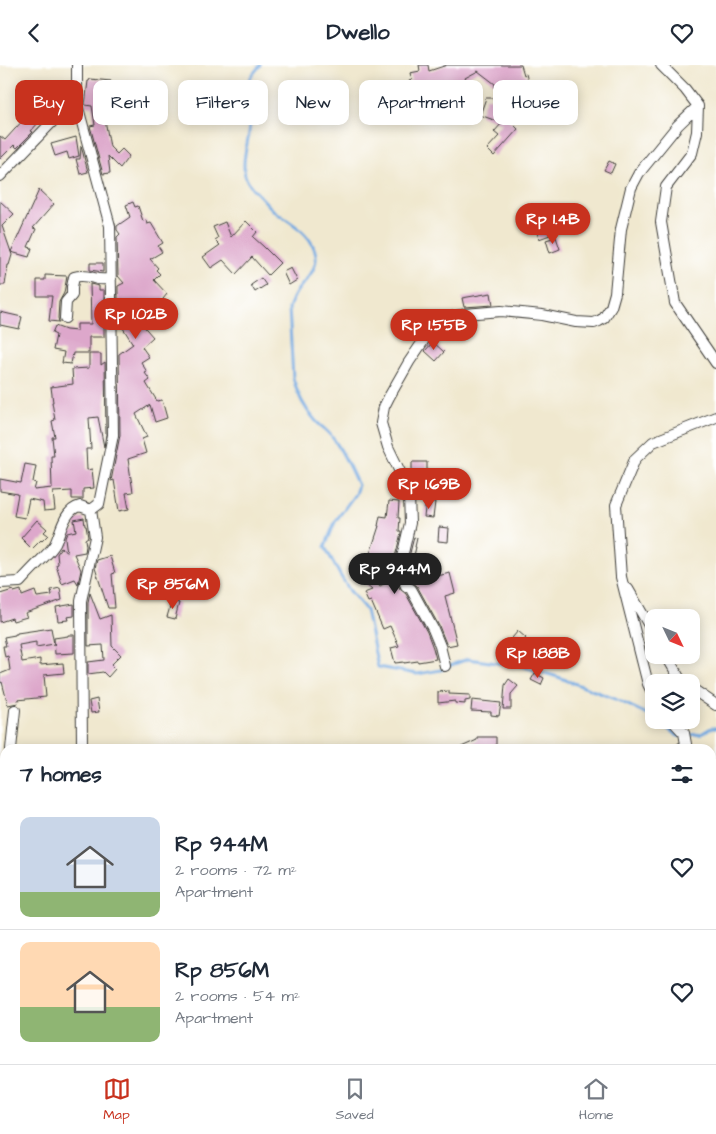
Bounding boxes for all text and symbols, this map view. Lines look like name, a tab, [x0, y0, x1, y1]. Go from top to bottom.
text: Dwello	[326, 17, 390, 48]
icon: back	[20, 19, 48, 47]
icon: heart	[668, 19, 696, 47]
chip: Buy	[15, 80, 83, 125]
chip: Rent	[93, 80, 168, 125]
chip: Filters	[178, 80, 268, 125]
chip: New	[278, 80, 349, 125]
chip: Apartment	[359, 80, 483, 125]
chip: House	[493, 80, 578, 125]
pin: Rp 1.4B	[507, 203, 599, 245]
text: Rp 1.4B	[526, 208, 580, 230]
pin: Rp 1.02B	[84, 297, 188, 340]
text: Rp 1.02B	[105, 303, 167, 325]
pin: Rp 1.55B	[382, 309, 486, 351]
text: Rp 1.55B	[401, 314, 467, 336]
pin: Rp 1.69B	[377, 467, 481, 510]
text: Rp 1.69B	[398, 473, 460, 495]
pin: Rp 944M	[349, 553, 441, 595]
text: Rp 944M	[360, 558, 430, 580]
pin: Rp 856M	[127, 567, 219, 610]
text: Rp 856M	[137, 573, 209, 595]
north arrow	[645, 609, 700, 664]
map controls	[645, 609, 700, 729]
pin: Rp 1.88B	[486, 637, 590, 679]
text: Rp 1.88B	[506, 642, 570, 664]
button: layers	[645, 674, 700, 729]
text: 7 homes	[20, 760, 102, 789]
icon: filters	[668, 760, 696, 788]
text: Rp 944M	[175, 830, 268, 859]
icon: home	[60, 837, 120, 897]
icon: heart	[668, 853, 696, 881]
text: 2 rooms · 72 m²	[175, 859, 297, 881]
text: Apartment	[175, 881, 253, 903]
text: Rp 856M	[175, 956, 269, 985]
icon: home	[60, 962, 120, 1022]
icon: heart	[668, 978, 696, 1006]
text: 2 rooms · 54 m²	[175, 985, 300, 1007]
text: Apartment	[175, 1007, 253, 1029]
tab: Map	[103, 1075, 131, 1125]
tab: Saved	[336, 1075, 374, 1125]
tab: Home	[579, 1075, 613, 1125]

